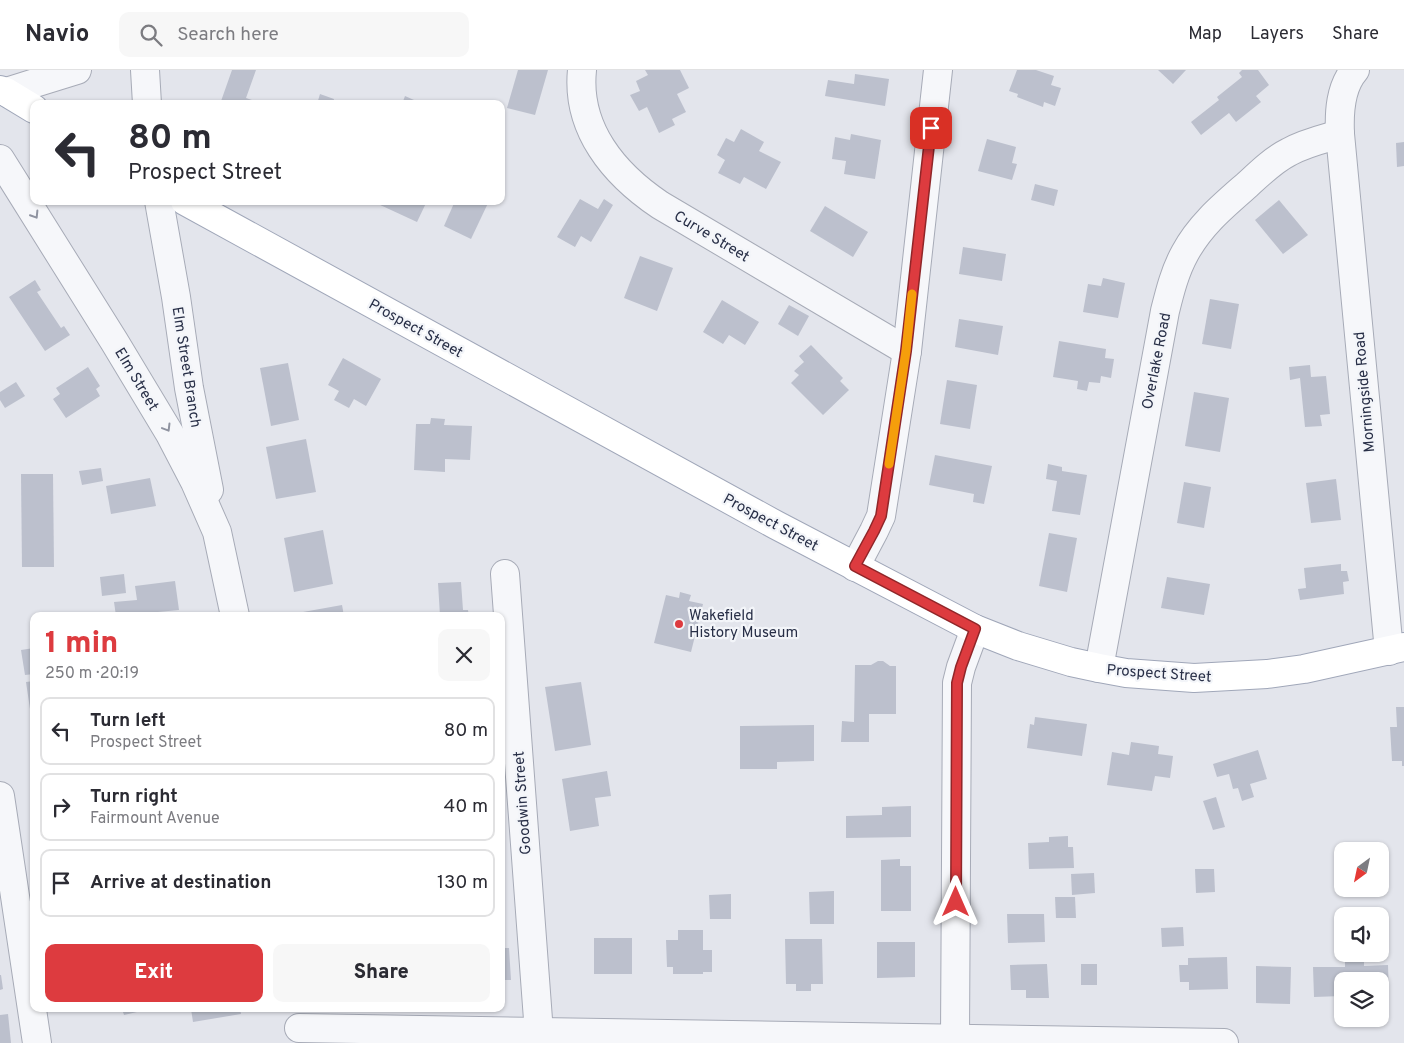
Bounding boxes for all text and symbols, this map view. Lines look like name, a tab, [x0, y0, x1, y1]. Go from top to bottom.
search box	[119, 12, 469, 57]
text: Navio	[25, 20, 89, 50]
icon: search	[137, 21, 165, 49]
text: Search here	[177, 23, 279, 47]
text: Map	[1188, 23, 1222, 46]
text: Layers	[1250, 23, 1304, 46]
text: Share	[1332, 23, 1379, 46]
pin	[910, 107, 952, 149]
icon: arrive	[917, 114, 945, 142]
text: 80 m	[128, 117, 212, 161]
icon: left	[45, 120, 110, 185]
text: Prospect Street	[128, 160, 282, 187]
street label: Curve Street	[670, 207, 752, 267]
one-way arrow	[29, 210, 39, 219]
street label: Prospect Street	[365, 296, 466, 363]
street label: Elm Street Branch	[167, 305, 204, 429]
street label: Overlake Road	[1139, 311, 1176, 411]
street label: Morningside Road	[1351, 331, 1380, 453]
street label: Elm Street	[109, 345, 162, 415]
one-way arrow	[160, 423, 170, 432]
street label: Prospect Street	[719, 490, 821, 556]
place label: Wakefield History Museum	[689, 607, 798, 643]
marker: Wakefield History Museum	[673, 618, 685, 630]
text: 1 min	[45, 626, 118, 663]
button: close	[438, 629, 490, 681]
street label: Prospect Street	[1106, 661, 1212, 688]
text: 250 m · 20:19	[45, 664, 139, 684]
text: Turn left	[90, 709, 166, 733]
icon: left	[47, 717, 75, 745]
text: 80 m	[444, 719, 488, 743]
text: Prospect Street	[90, 733, 202, 753]
street label: Goodwin Street	[510, 750, 537, 855]
text: Turn right	[90, 785, 178, 809]
icon: right	[47, 793, 75, 821]
text: 40 m	[443, 795, 488, 819]
text: Fairmount Avenue	[90, 809, 220, 829]
north arrow	[1334, 842, 1389, 898]
map controls	[1334, 842, 1389, 1027]
icon: arrive	[47, 869, 75, 897]
text: Arrive at destination	[90, 871, 271, 895]
text: 130 m	[437, 871, 488, 895]
position arrow	[929, 875, 981, 927]
button: sound	[1334, 907, 1389, 962]
button: Exit	[45, 944, 263, 1002]
button: Share	[273, 944, 490, 1002]
button: layers	[1334, 972, 1389, 1027]

